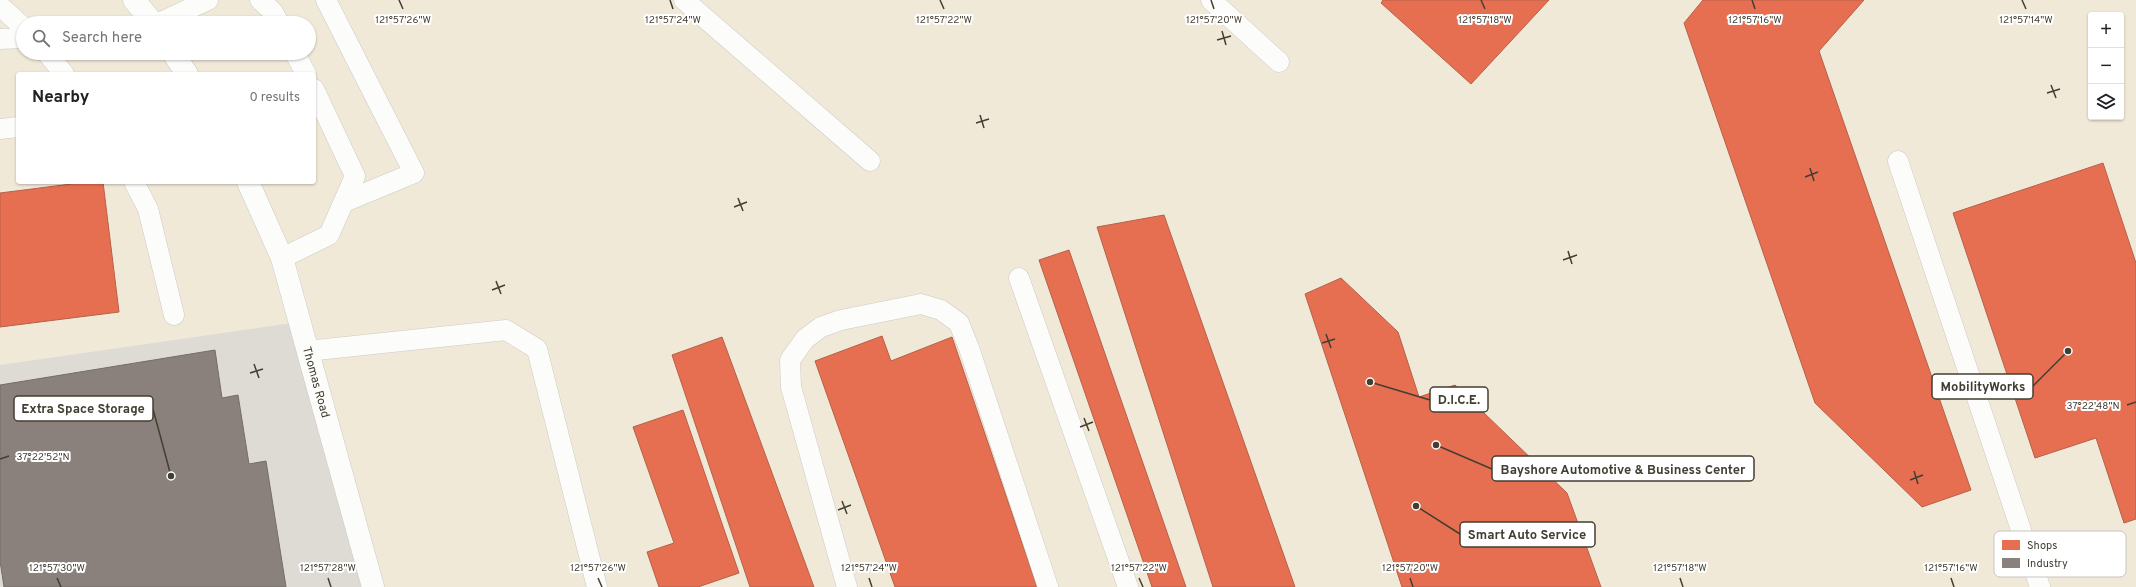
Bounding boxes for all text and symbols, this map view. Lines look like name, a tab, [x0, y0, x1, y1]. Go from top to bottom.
map controls	[2088, 12, 2124, 120]
button: +	[2088, 12, 2124, 48]
text: 121°57'26"W	[375, 14, 431, 27]
text: 121°57'24"W	[645, 14, 701, 27]
text: 121°57'22"W	[916, 14, 972, 27]
text: 121°57'20"W	[1186, 14, 1242, 27]
text: 121°57'18"W	[1458, 14, 1512, 27]
text: 121°57'16"W	[1728, 14, 1782, 27]
text: 121°57'14"W	[1999, 14, 2053, 27]
search box	[16, 16, 316, 60]
icon: search	[30, 27, 52, 49]
text: Search here	[62, 29, 142, 48]
button: −	[2088, 48, 2124, 84]
button: layers	[2088, 84, 2124, 120]
text: Nearby	[32, 87, 89, 109]
text: 0 results	[249, 90, 300, 106]
street label: Thomas Road	[298, 345, 333, 420]
callout: MobilityWorks	[1932, 374, 2033, 399]
text: MobilityWorks	[1941, 380, 2025, 396]
callout: D.I.C.E.	[1430, 387, 1488, 412]
text: D.I.C.E.	[1438, 393, 1480, 409]
callout: Extra Space Storage	[14, 396, 153, 421]
text: 37°22'48"N	[2066, 400, 2120, 413]
text: Extra Space Storage	[21, 402, 145, 418]
text: 37°22'52"N	[16, 451, 70, 464]
callout: Bayshore Automotive & Business Center	[1492, 456, 1754, 481]
text: Bayshore Automotive & Business Center	[1501, 463, 1746, 479]
callout: Smart Auto Service	[1460, 522, 1595, 547]
text: Smart Auto Service	[1468, 528, 1586, 544]
legend	[1994, 531, 2126, 577]
text: Shops	[2027, 539, 2057, 553]
text: Industry	[2027, 557, 2068, 571]
text: 121°57'30"W	[29, 562, 85, 575]
text: 121°57'28"W	[300, 562, 356, 575]
text: 121°57'26"W	[570, 562, 626, 575]
text: 121°57'24"W	[841, 562, 897, 575]
text: 121°57'22"W	[1111, 562, 1167, 575]
text: 121°57'20"W	[1382, 562, 1438, 575]
text: 121°57'18"W	[1653, 562, 1707, 575]
text: 121°57'16"W	[1924, 562, 1978, 575]

